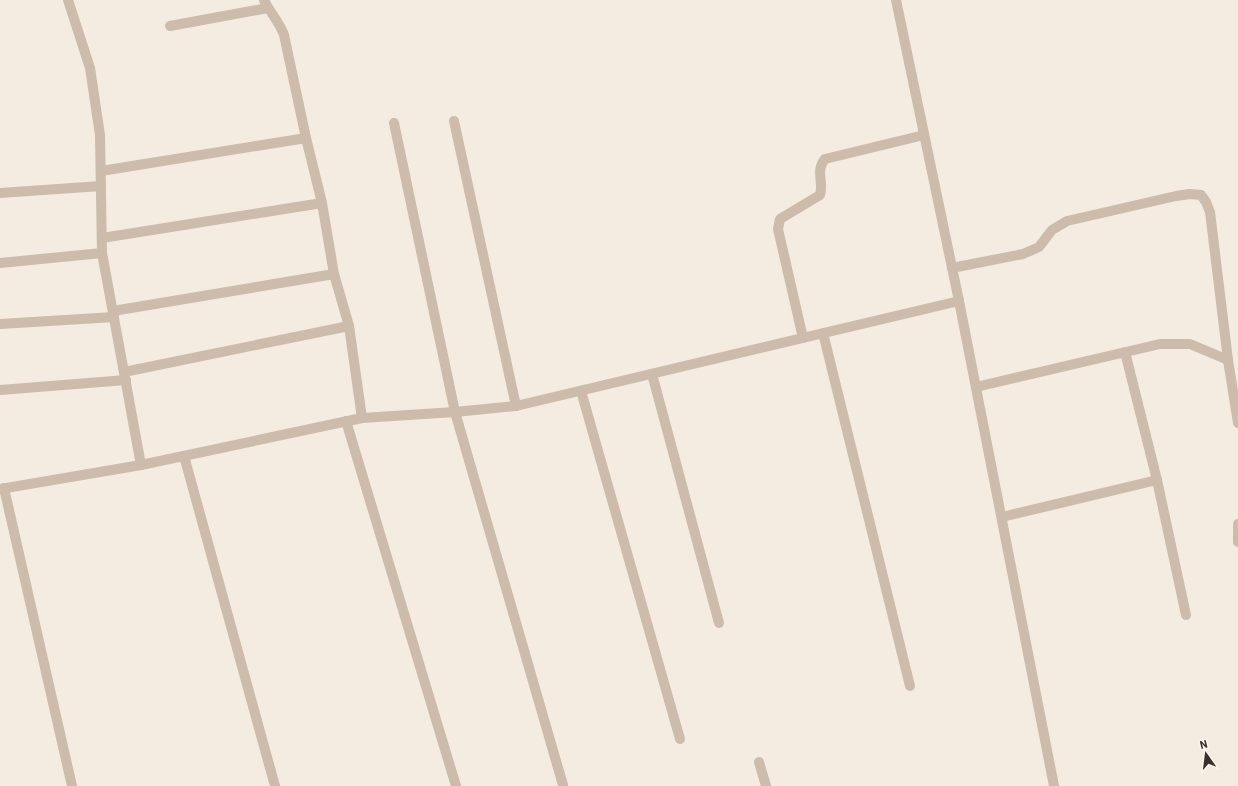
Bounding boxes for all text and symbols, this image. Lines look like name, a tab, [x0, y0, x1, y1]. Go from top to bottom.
north arrow	[1186, 734, 1226, 774]
text: N	[1198, 737, 1209, 751]

